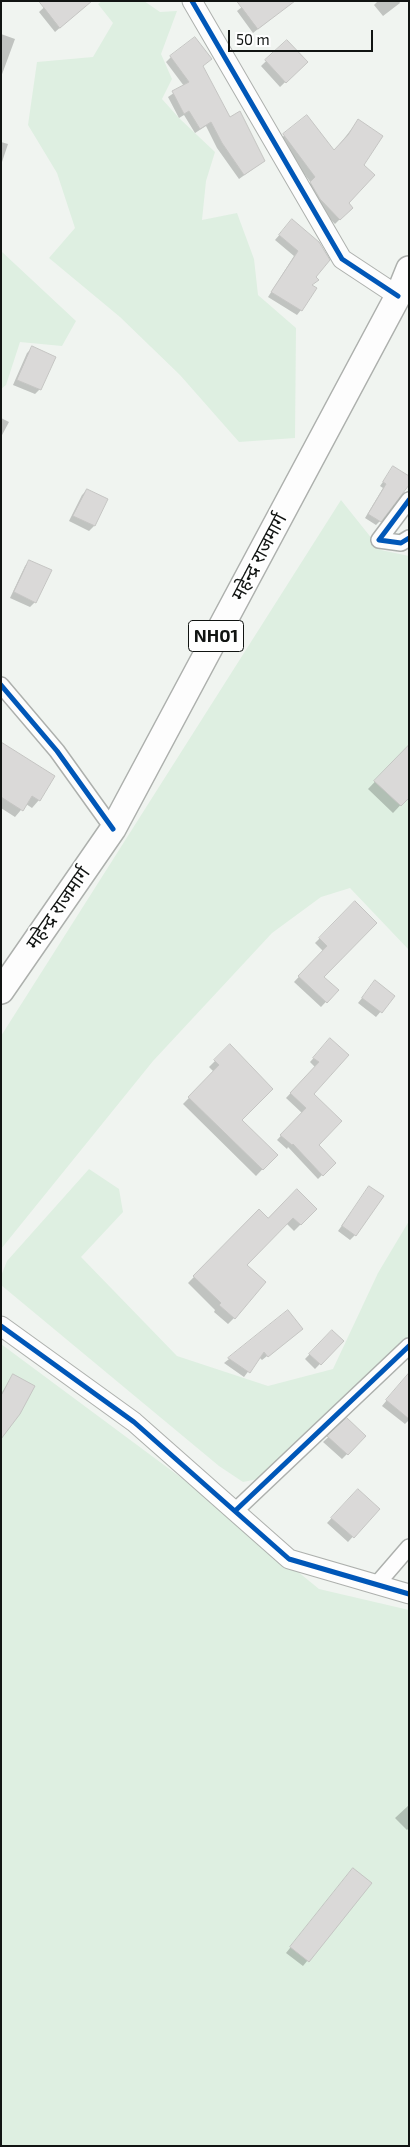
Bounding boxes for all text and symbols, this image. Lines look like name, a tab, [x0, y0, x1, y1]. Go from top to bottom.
scale bar	[230, 20, 375, 52]
text: 50 m	[236, 30, 270, 48]
street label: महेन्द्र राजमार्ग	[227, 510, 291, 604]
road number: NH01	[188, 620, 244, 652]
street label: महेन्द्र राजमार्ग	[21, 862, 95, 954]

